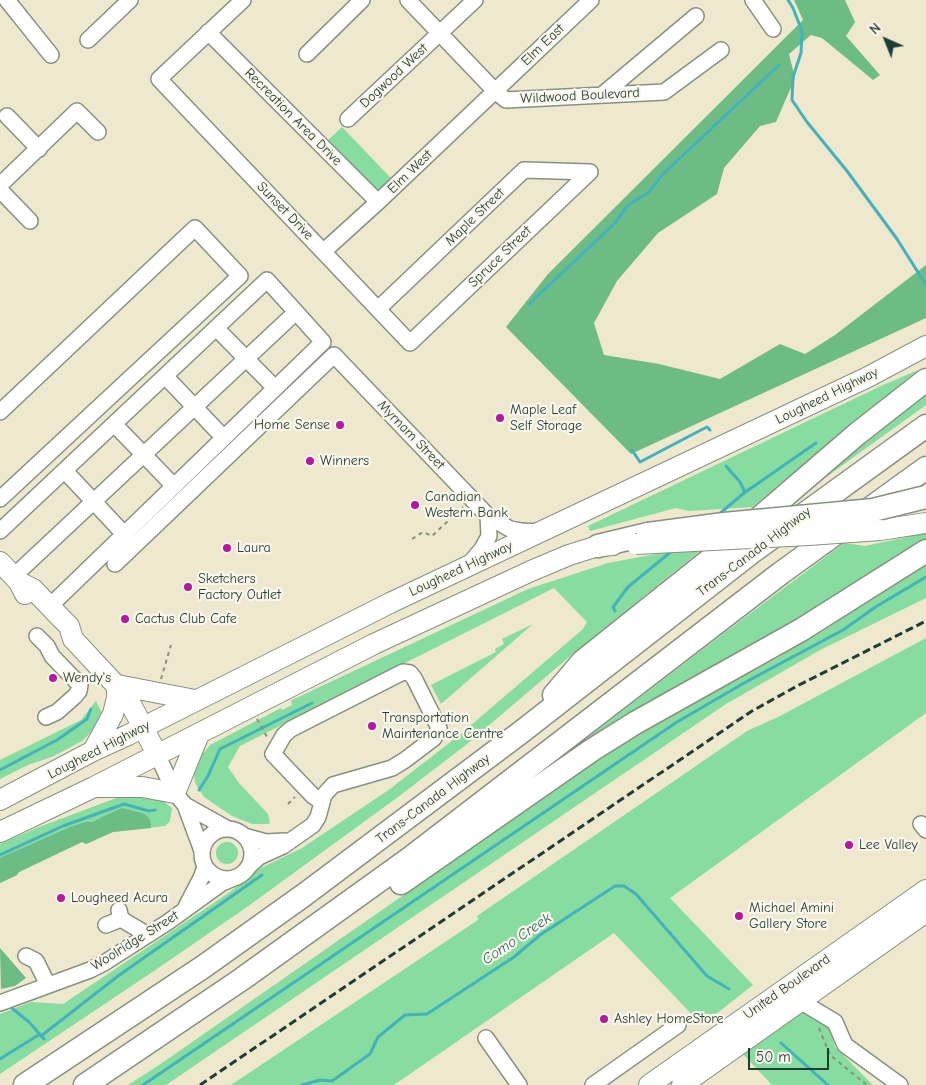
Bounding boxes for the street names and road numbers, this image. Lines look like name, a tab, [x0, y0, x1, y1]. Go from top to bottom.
street label: Elm East	[518, 20, 568, 70]
street label: Dogwood West	[357, 40, 431, 112]
street label: Recreation Area Drive	[241, 65, 345, 169]
street label: Wildwood Boulevard	[520, 84, 640, 108]
street label: Elm West	[384, 147, 436, 197]
street label: Sunset Drive	[253, 178, 317, 244]
street label: Maple Street	[442, 184, 508, 250]
street label: Spruce Street	[465, 223, 535, 291]
street label: Lougheed Highway	[773, 364, 881, 428]
street label: Myrnam Street	[374, 397, 448, 473]
street label: Trans-Canada Highway	[693, 503, 815, 601]
street label: Lougheed Highway	[407, 538, 515, 600]
street label: Lougheed Highway	[45, 717, 153, 783]
street label: Trans-Canada Highway	[372, 750, 494, 848]
street label: Woolridge Street	[88, 907, 182, 975]
street label: United Boulevard	[740, 951, 834, 1023]

